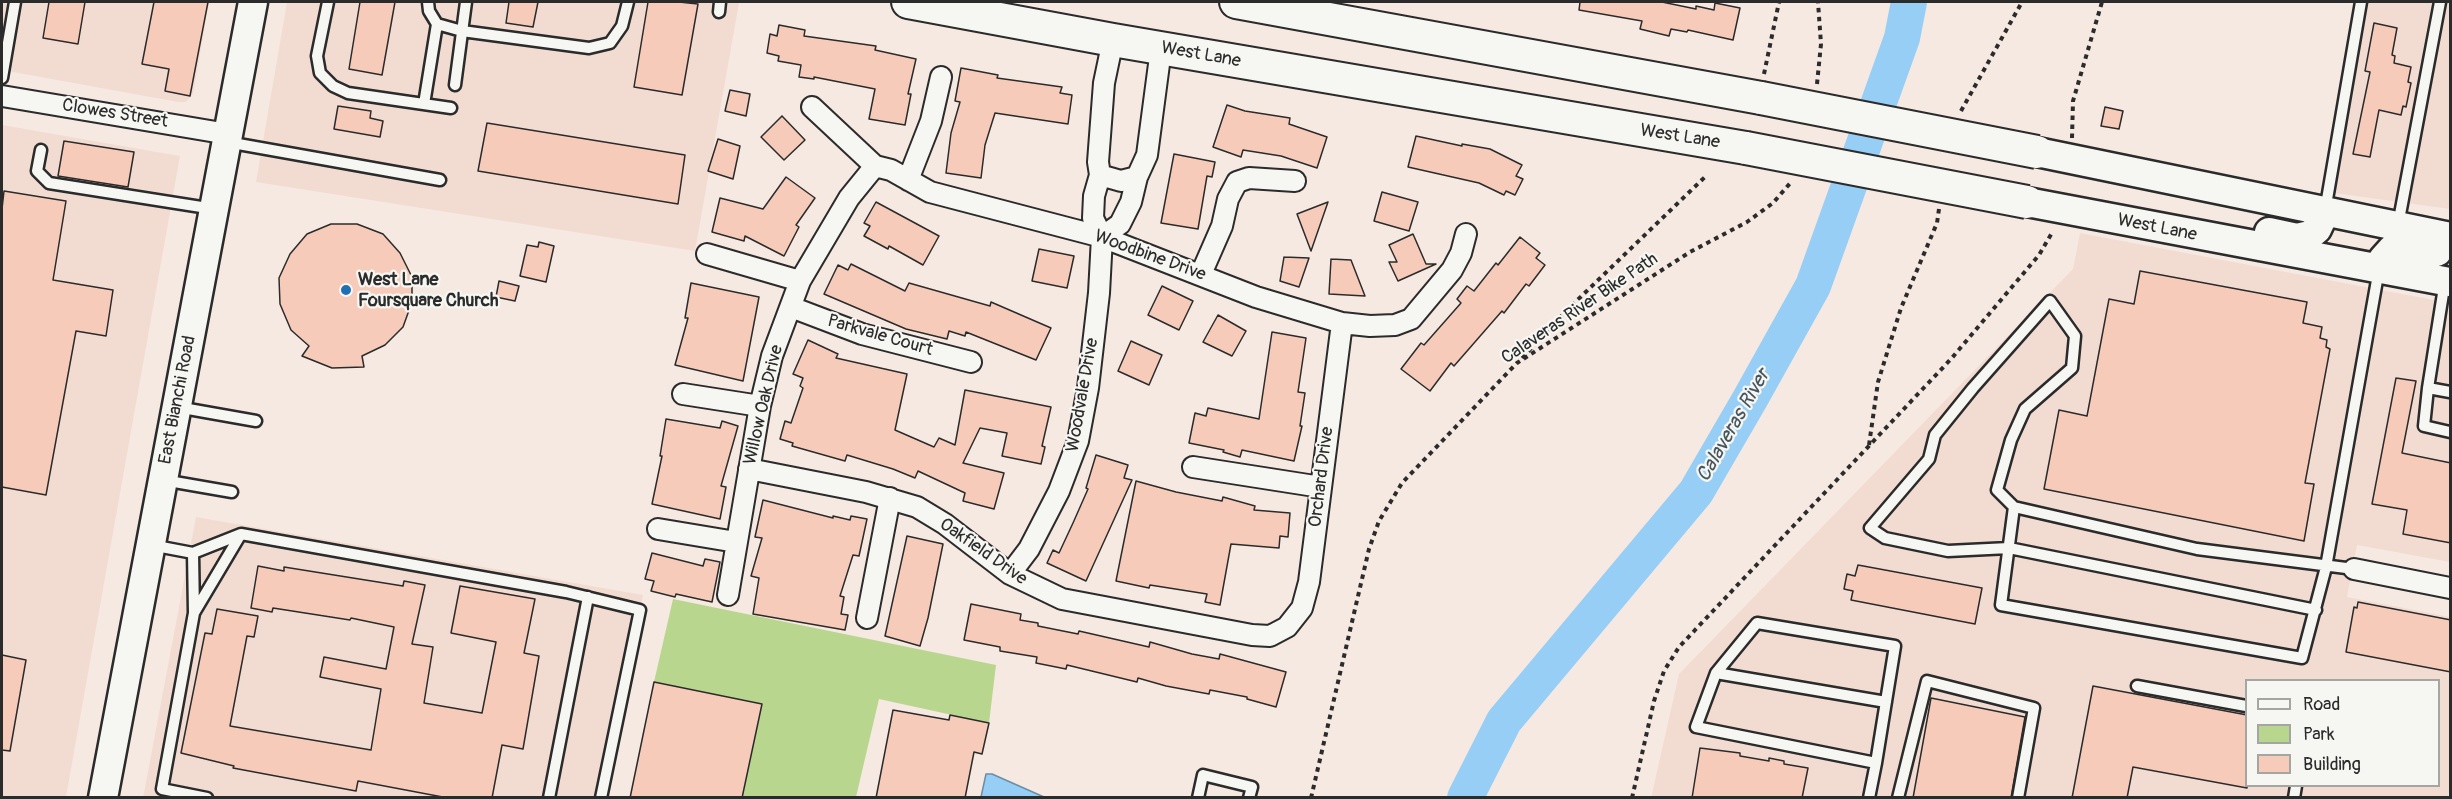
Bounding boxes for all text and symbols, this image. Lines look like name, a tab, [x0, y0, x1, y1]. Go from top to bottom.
street label: West Lane	[1159, 37, 1243, 73]
street label: Clowes Street	[61, 95, 169, 133]
street label: West Lane	[1639, 120, 1721, 154]
street label: West Lane	[2115, 210, 2199, 246]
street label: Woodbine Drive	[1091, 226, 1209, 286]
street label: Calaveras River Bike Path	[1498, 249, 1662, 369]
place label: West Lane Foursquare Church	[358, 269, 498, 312]
marker: West Lane Foursquare Church	[339, 283, 353, 297]
street label: Parkvale Court	[825, 311, 935, 361]
street label: East Bianchi Road	[155, 334, 201, 466]
street label: Woodvale Drive	[1062, 336, 1104, 454]
street label: Willow Oak Drive	[740, 343, 788, 467]
water label: Calaveras River	[1692, 365, 1776, 487]
street label: Orchard Drive	[1305, 426, 1339, 528]
street label: Oakfield Drive	[935, 514, 1031, 590]
legend	[2245, 679, 2440, 787]
text: Road	[2303, 693, 2340, 716]
text: Park	[2303, 723, 2335, 746]
text: Building	[2303, 753, 2361, 776]

